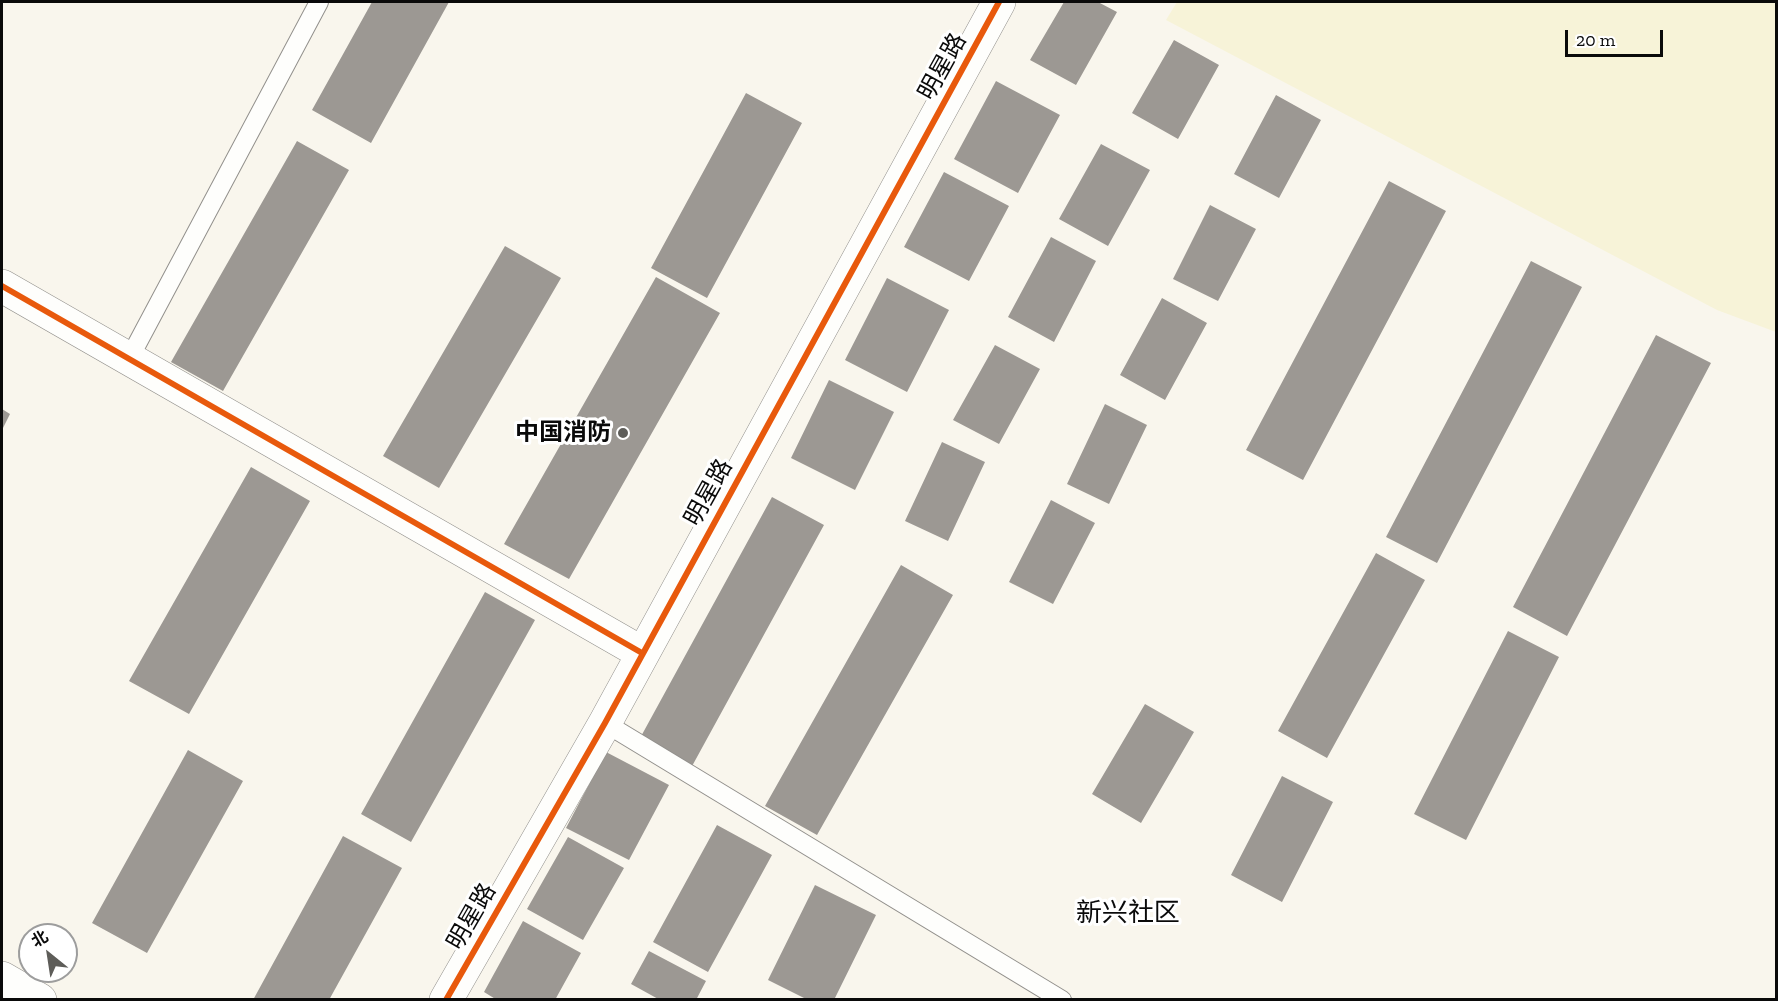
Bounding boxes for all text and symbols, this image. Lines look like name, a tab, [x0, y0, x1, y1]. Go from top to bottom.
scale bar	[1568, 18, 1666, 56]
street label: 明星路	[913, 29, 973, 105]
text: 20 m	[1576, 29, 1615, 51]
place label: 中国消防	[515, 419, 611, 447]
marker: 中国消防	[616, 426, 630, 440]
street label: 明星路	[679, 455, 739, 531]
street label: 明星路	[442, 879, 502, 955]
district label: 新兴社区	[1076, 898, 1180, 930]
north arrow	[18, 923, 78, 983]
text: 北	[28, 926, 51, 951]

